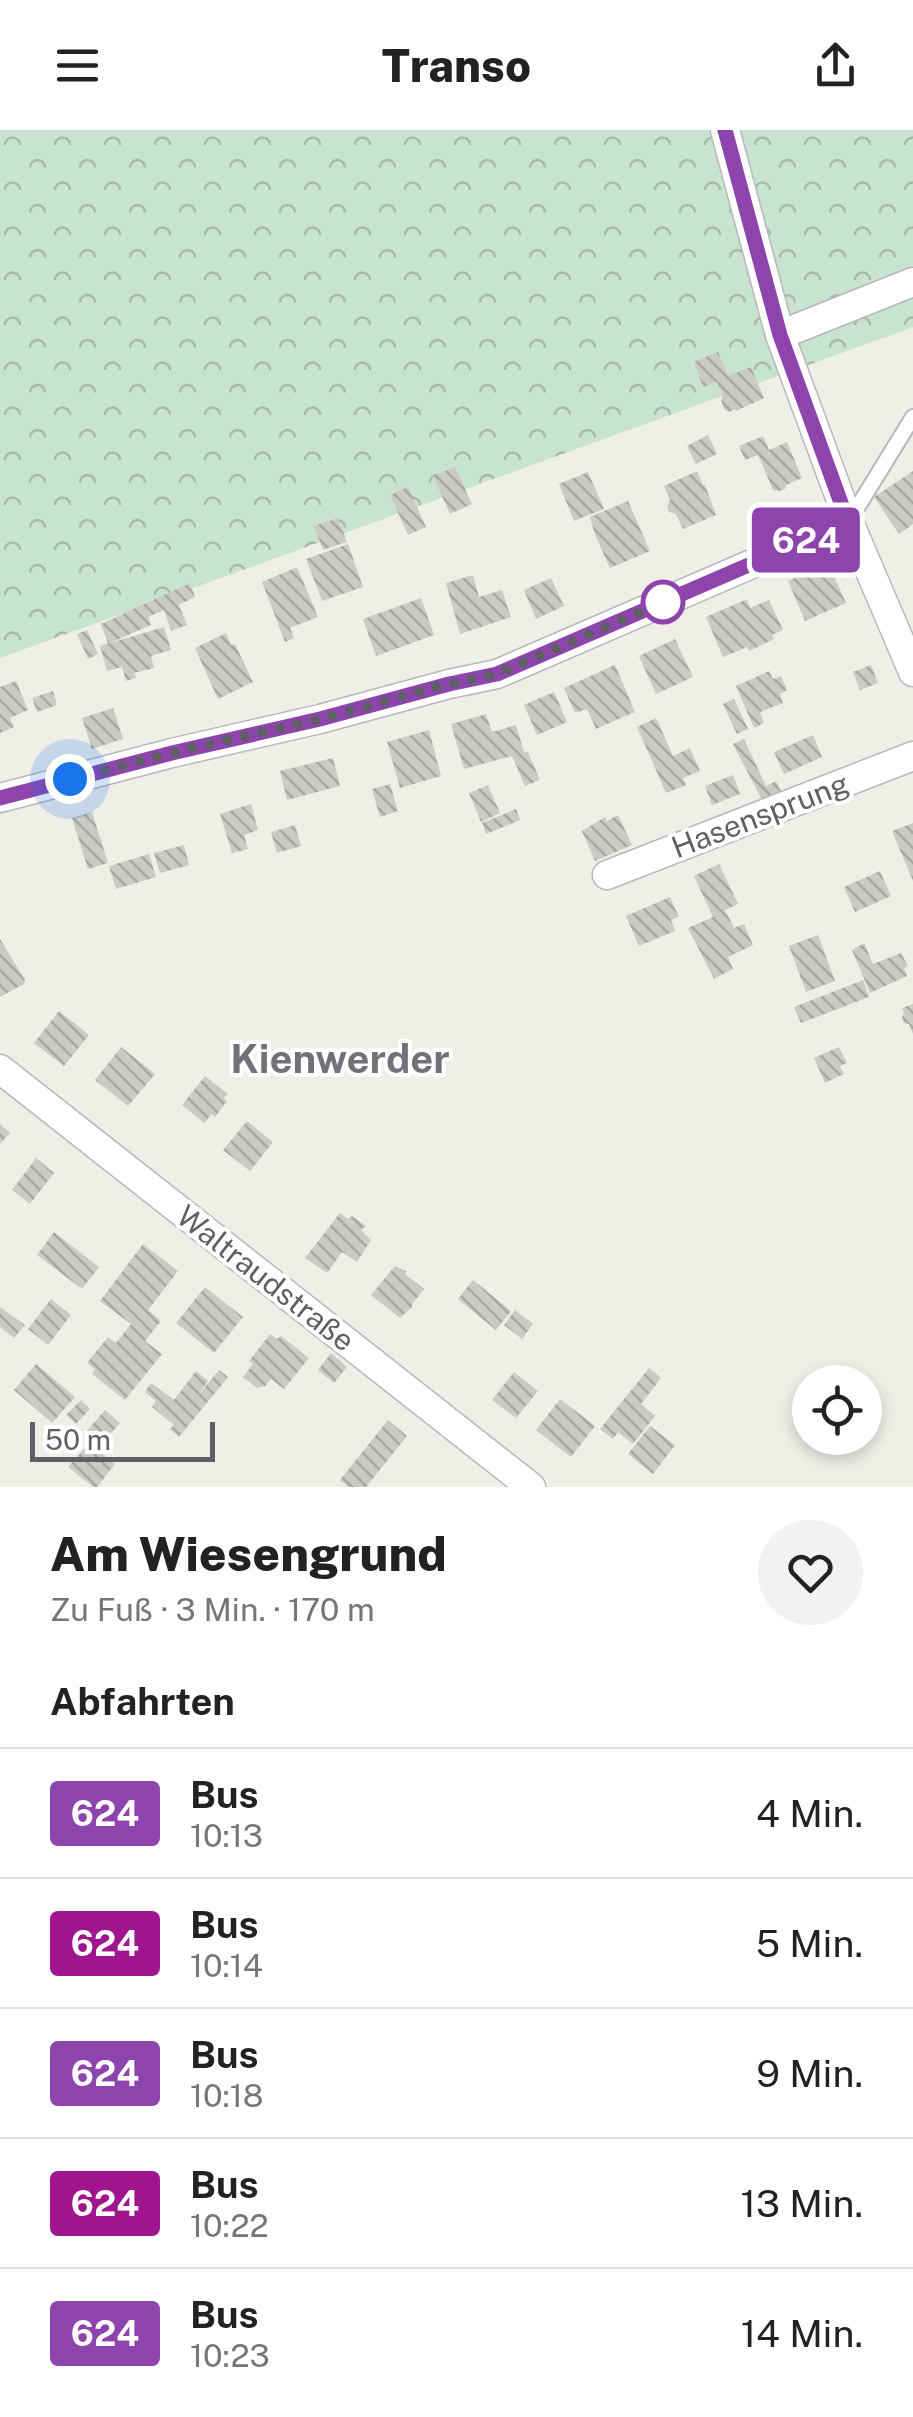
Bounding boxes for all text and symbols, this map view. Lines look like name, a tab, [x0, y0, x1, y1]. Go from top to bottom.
icon: menu	[50, 38, 105, 93]
icon: share	[808, 38, 863, 93]
text: Transo	[382, 39, 531, 92]
line badge: 624	[748, 508, 864, 572]
text: 624	[772, 520, 840, 561]
unlabelled marker	[642, 581, 684, 623]
your location	[45, 754, 95, 804]
street label: Hasensprung	[666, 765, 854, 865]
district label: Kienwerder	[230, 1035, 450, 1082]
street label: Waltraudstraße	[170, 1197, 362, 1359]
map controls	[792, 1365, 882, 1455]
button: locate	[792, 1365, 882, 1455]
scale bar	[30, 1417, 215, 1462]
text: 50 m	[45, 1423, 111, 1456]
button: heart	[758, 1520, 863, 1625]
text: Am Wiesengrund	[50, 1525, 447, 1582]
text: Zu Fuß · 3 Min. · 170 m	[50, 1591, 375, 1628]
text: Abfahrten	[50, 1679, 235, 1724]
text: Bus	[190, 1772, 259, 1817]
text: 4 Min.	[756, 1791, 863, 1836]
text: 624	[71, 1793, 139, 1834]
text: 10:13	[190, 1817, 263, 1854]
text: Bus	[190, 1902, 259, 1947]
text: 5 Min.	[756, 1921, 863, 1966]
text: 624	[71, 1923, 139, 1964]
text: 10:14	[190, 1947, 263, 1984]
text: Bus	[190, 2032, 259, 2077]
text: 9 Min.	[756, 2051, 863, 2096]
text: 624	[71, 2053, 139, 2094]
text: 10:18	[190, 2077, 264, 2114]
text: Bus	[190, 2162, 259, 2207]
text: 13 Min.	[741, 2181, 863, 2226]
text: 624	[71, 2183, 139, 2224]
text: 10:22	[190, 2207, 269, 2244]
text: Bus	[190, 2292, 259, 2337]
text: 14 Min.	[741, 2311, 863, 2356]
text: 624	[71, 2313, 139, 2354]
text: 10:23	[190, 2337, 270, 2374]

